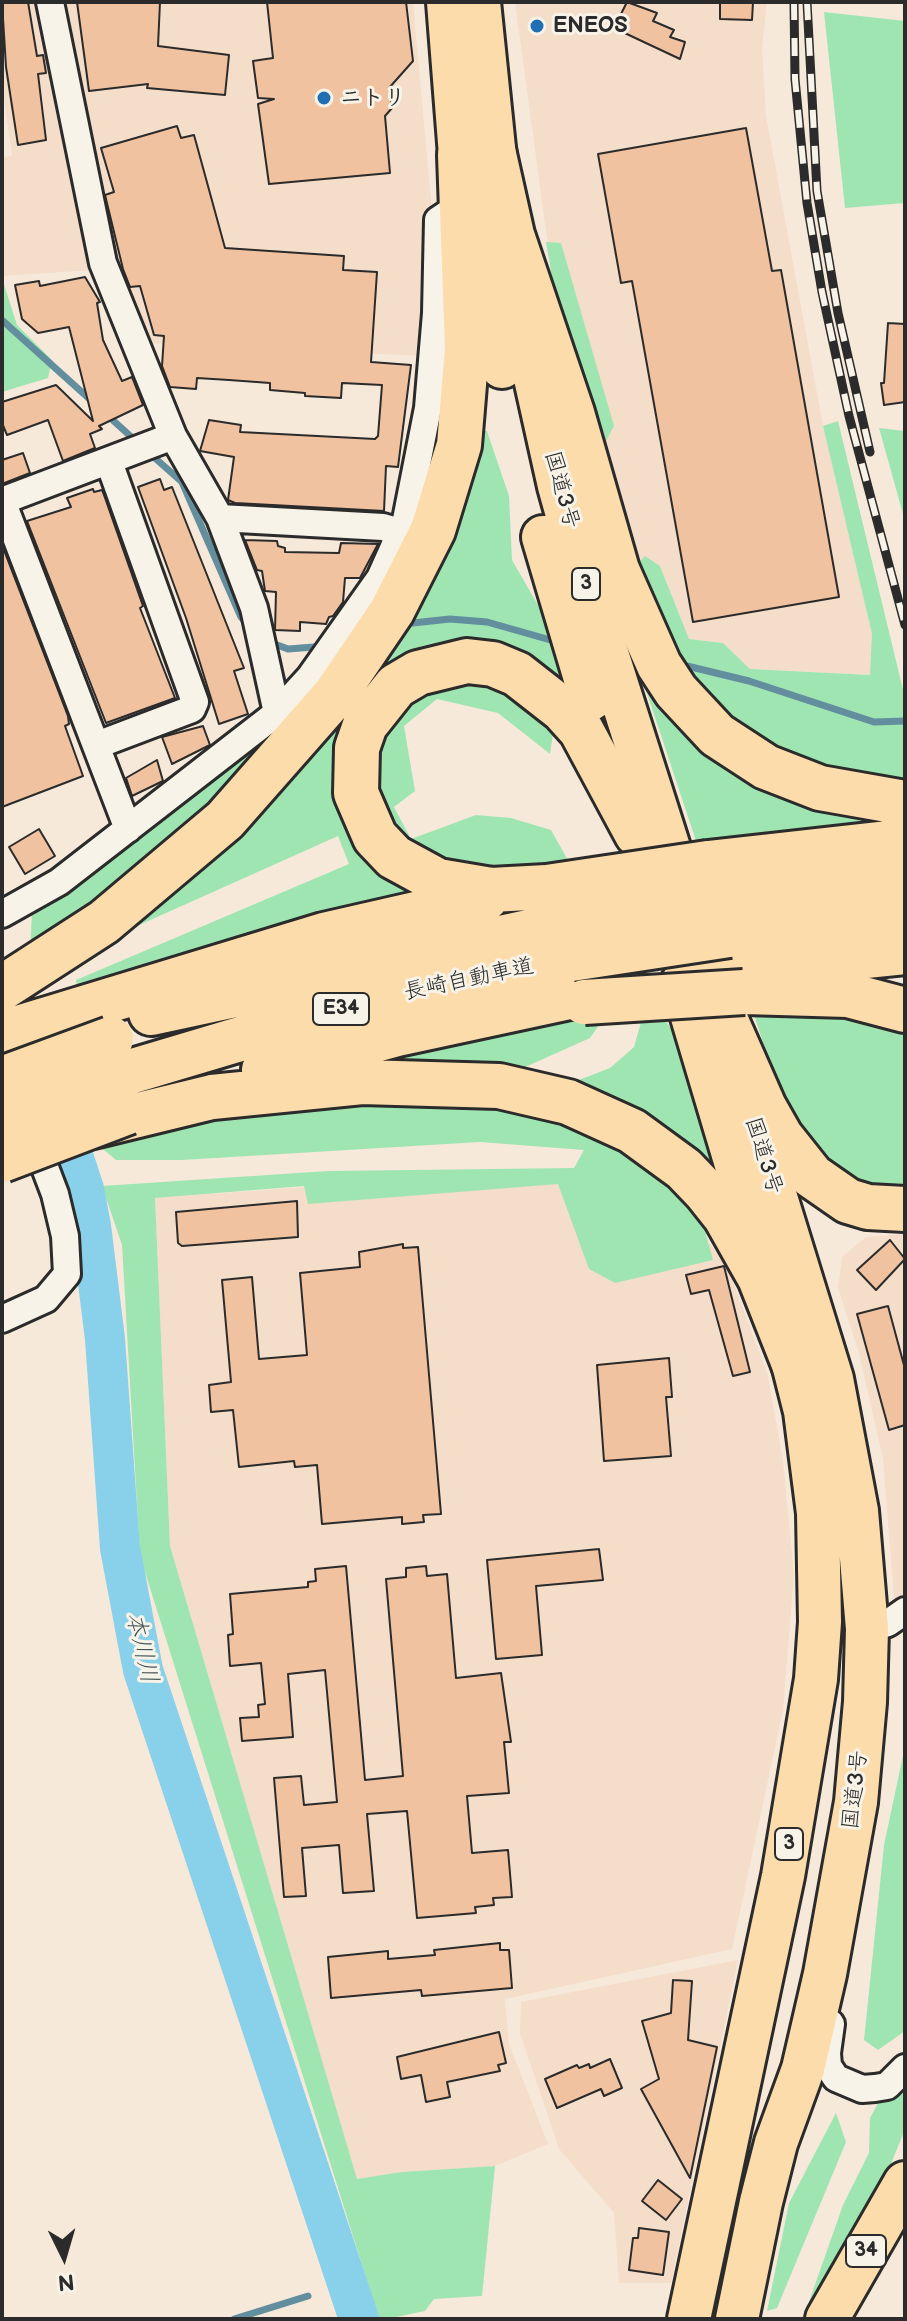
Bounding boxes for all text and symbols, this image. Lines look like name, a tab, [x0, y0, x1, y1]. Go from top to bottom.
place label: ENEOS	[553, 13, 628, 39]
marker: ENEOS	[528, 17, 546, 35]
place label: ニトリ	[340, 85, 406, 111]
marker: ニトリ	[315, 89, 333, 107]
street label: 国道3号	[538, 448, 584, 532]
road number: 3	[572, 568, 600, 600]
street label: 長崎自動車道	[402, 953, 536, 1007]
road number: E34	[313, 993, 369, 1025]
street label: 国道3号	[739, 1114, 787, 1198]
water label: 本川川	[119, 1610, 163, 1686]
street label: 国道3号	[838, 1749, 874, 1831]
road number: 3	[775, 1828, 803, 1860]
north arrow	[24, 2217, 104, 2297]
road number: 34	[846, 2235, 886, 2267]
text: N	[57, 2267, 76, 2296]

